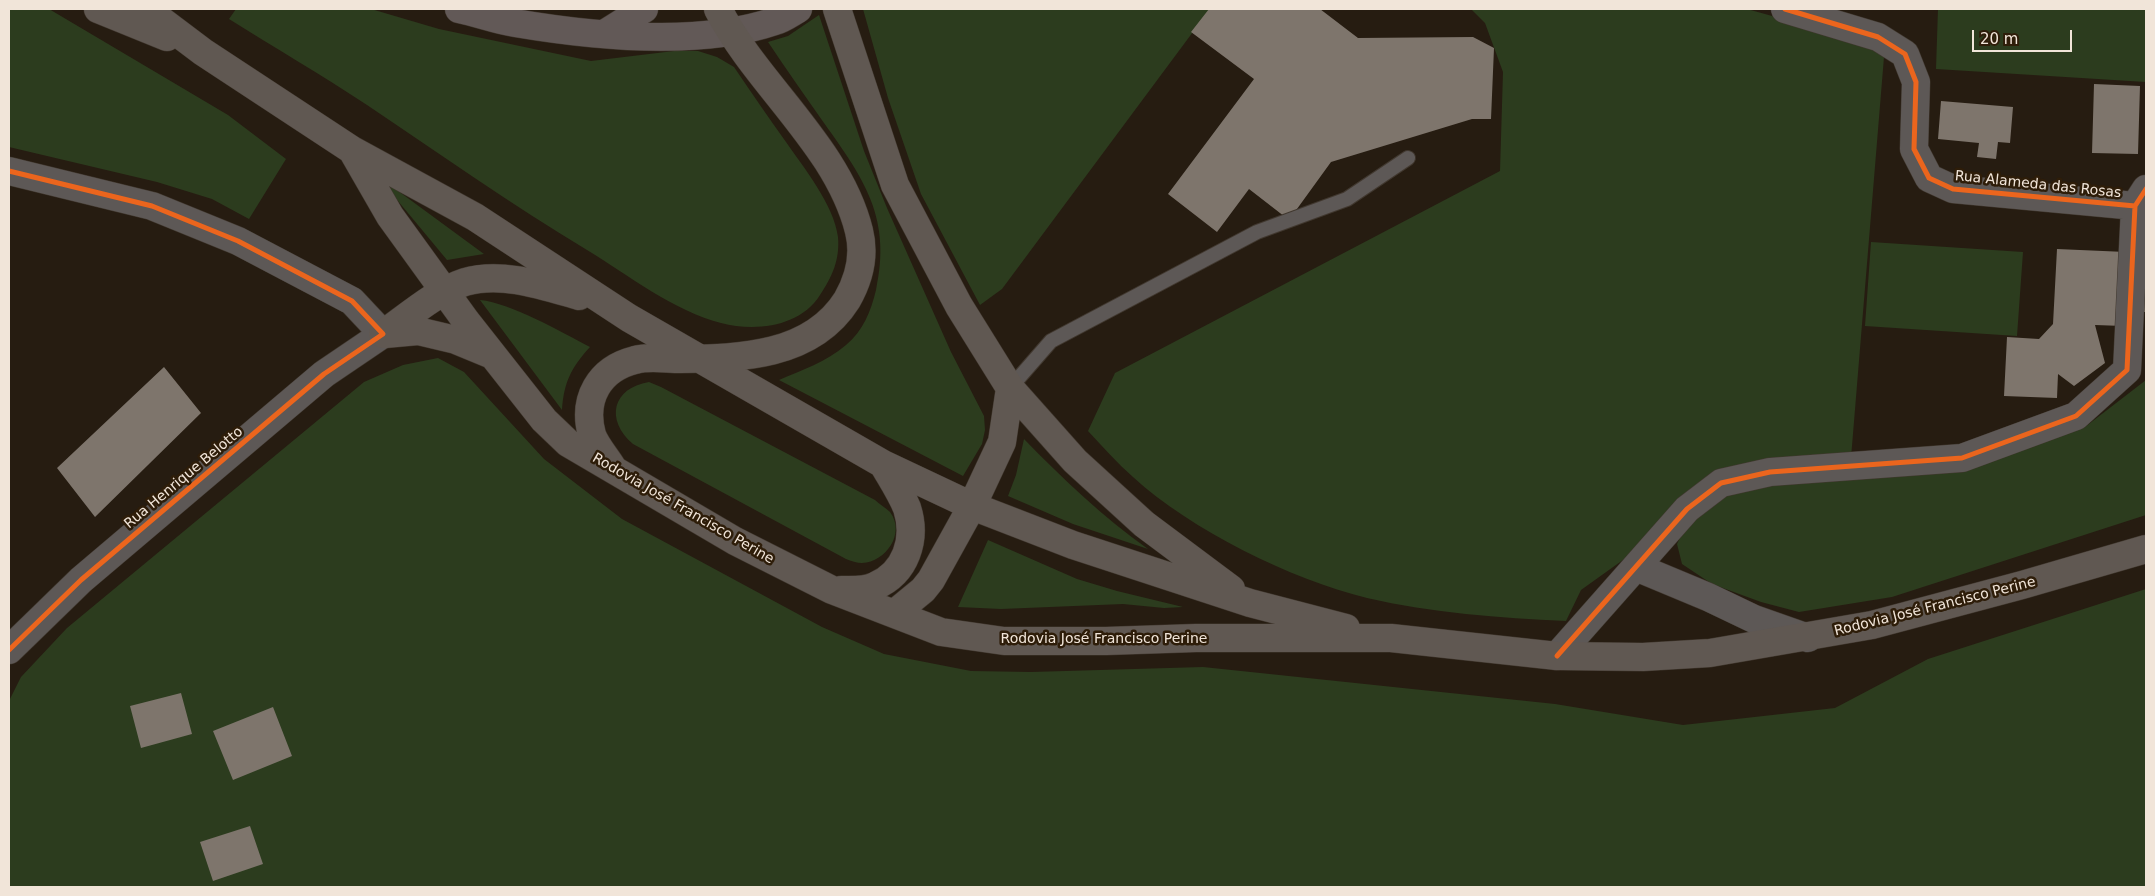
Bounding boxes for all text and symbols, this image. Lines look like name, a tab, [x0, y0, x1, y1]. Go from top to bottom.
scale bar	[1975, 20, 2075, 52]
text: 20 m	[1980, 30, 2018, 48]
street label: Rua Alameda das Rosas	[1954, 168, 2122, 202]
street label: Rua Henrique Belotto	[121, 423, 247, 533]
street label: Rodovia José Francisco Perine	[589, 450, 777, 568]
street label: Rodovia José Francisco Perine	[1833, 574, 2037, 640]
street label: Rodovia José Francisco Perine	[1001, 631, 1207, 647]

